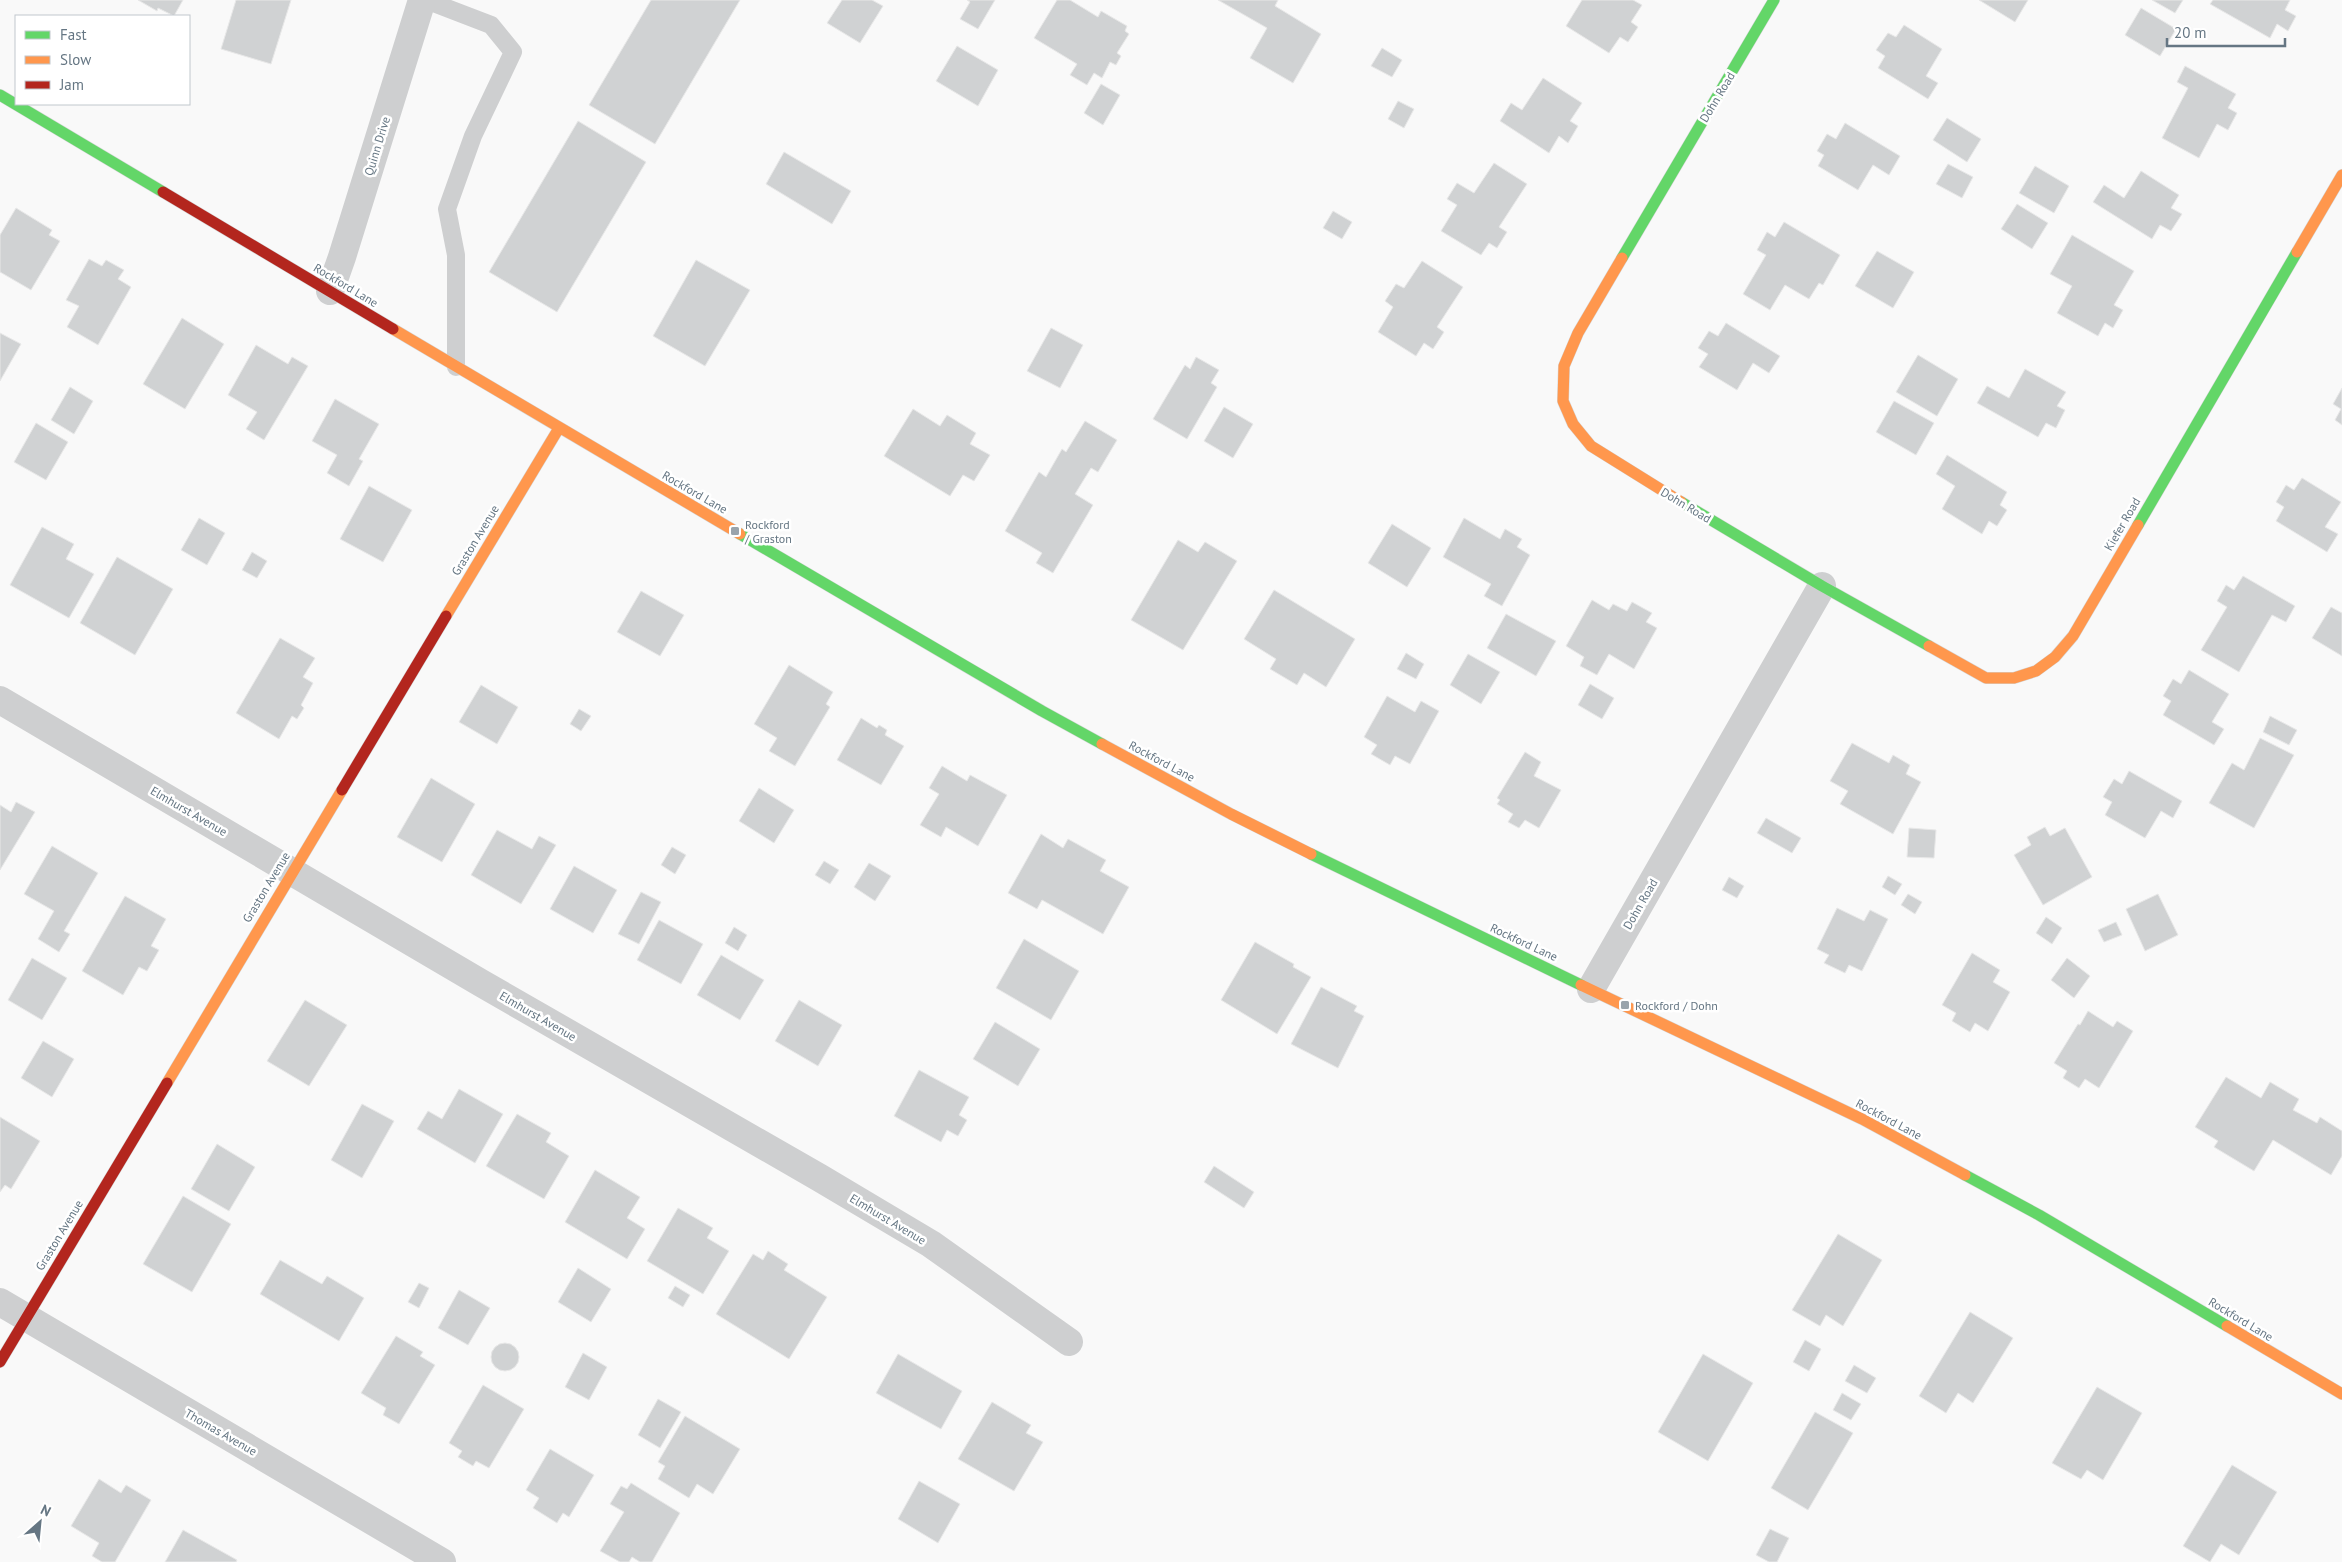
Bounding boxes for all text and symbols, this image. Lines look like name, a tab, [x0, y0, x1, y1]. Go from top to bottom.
legend	[15, 15, 190, 105]
scale bar	[2167, 15, 2284, 47]
text: 20 m	[2174, 23, 2207, 42]
text: Fast	[60, 25, 87, 44]
text: Slow	[60, 50, 91, 69]
street label: Dohn Road	[1696, 69, 1738, 125]
text: Jam	[59, 75, 84, 94]
street label: Quinn Drive	[361, 115, 393, 177]
street label: Rockford Lane	[311, 260, 381, 310]
street label: Rockford Lane	[660, 467, 730, 517]
street label: Dohn Road	[1658, 484, 1714, 526]
street label: Kiefer Road	[2101, 495, 2143, 553]
street label: Graston Avenue	[448, 502, 502, 578]
place label: Rockford / Graston	[744, 517, 792, 546]
marker: Rockford / Graston	[729, 525, 741, 537]
street label: Rockford Lane	[1126, 737, 1198, 785]
street label: Elmhurst Avenue	[148, 783, 230, 839]
street label: Graston Avenue	[239, 849, 293, 925]
street label: Dohn Road	[1619, 876, 1661, 932]
street label: Rockford Lane	[1488, 920, 1560, 964]
street label: Elmhurst Avenue	[497, 988, 579, 1044]
place label: Rockford / Dohn	[1635, 998, 1718, 1013]
marker: Rockford / Dohn	[1619, 999, 1631, 1011]
street label: Rockford Lane	[1853, 1095, 1925, 1143]
street label: Elmhurst Avenue	[847, 1190, 929, 1248]
street label: Graston Avenue	[32, 1197, 86, 1273]
street label: Rockford Lane	[2206, 1294, 2276, 1344]
street label: Thomas Avenue	[182, 1405, 260, 1459]
north arrow	[15, 1497, 65, 1547]
text: N	[38, 1500, 54, 1521]

